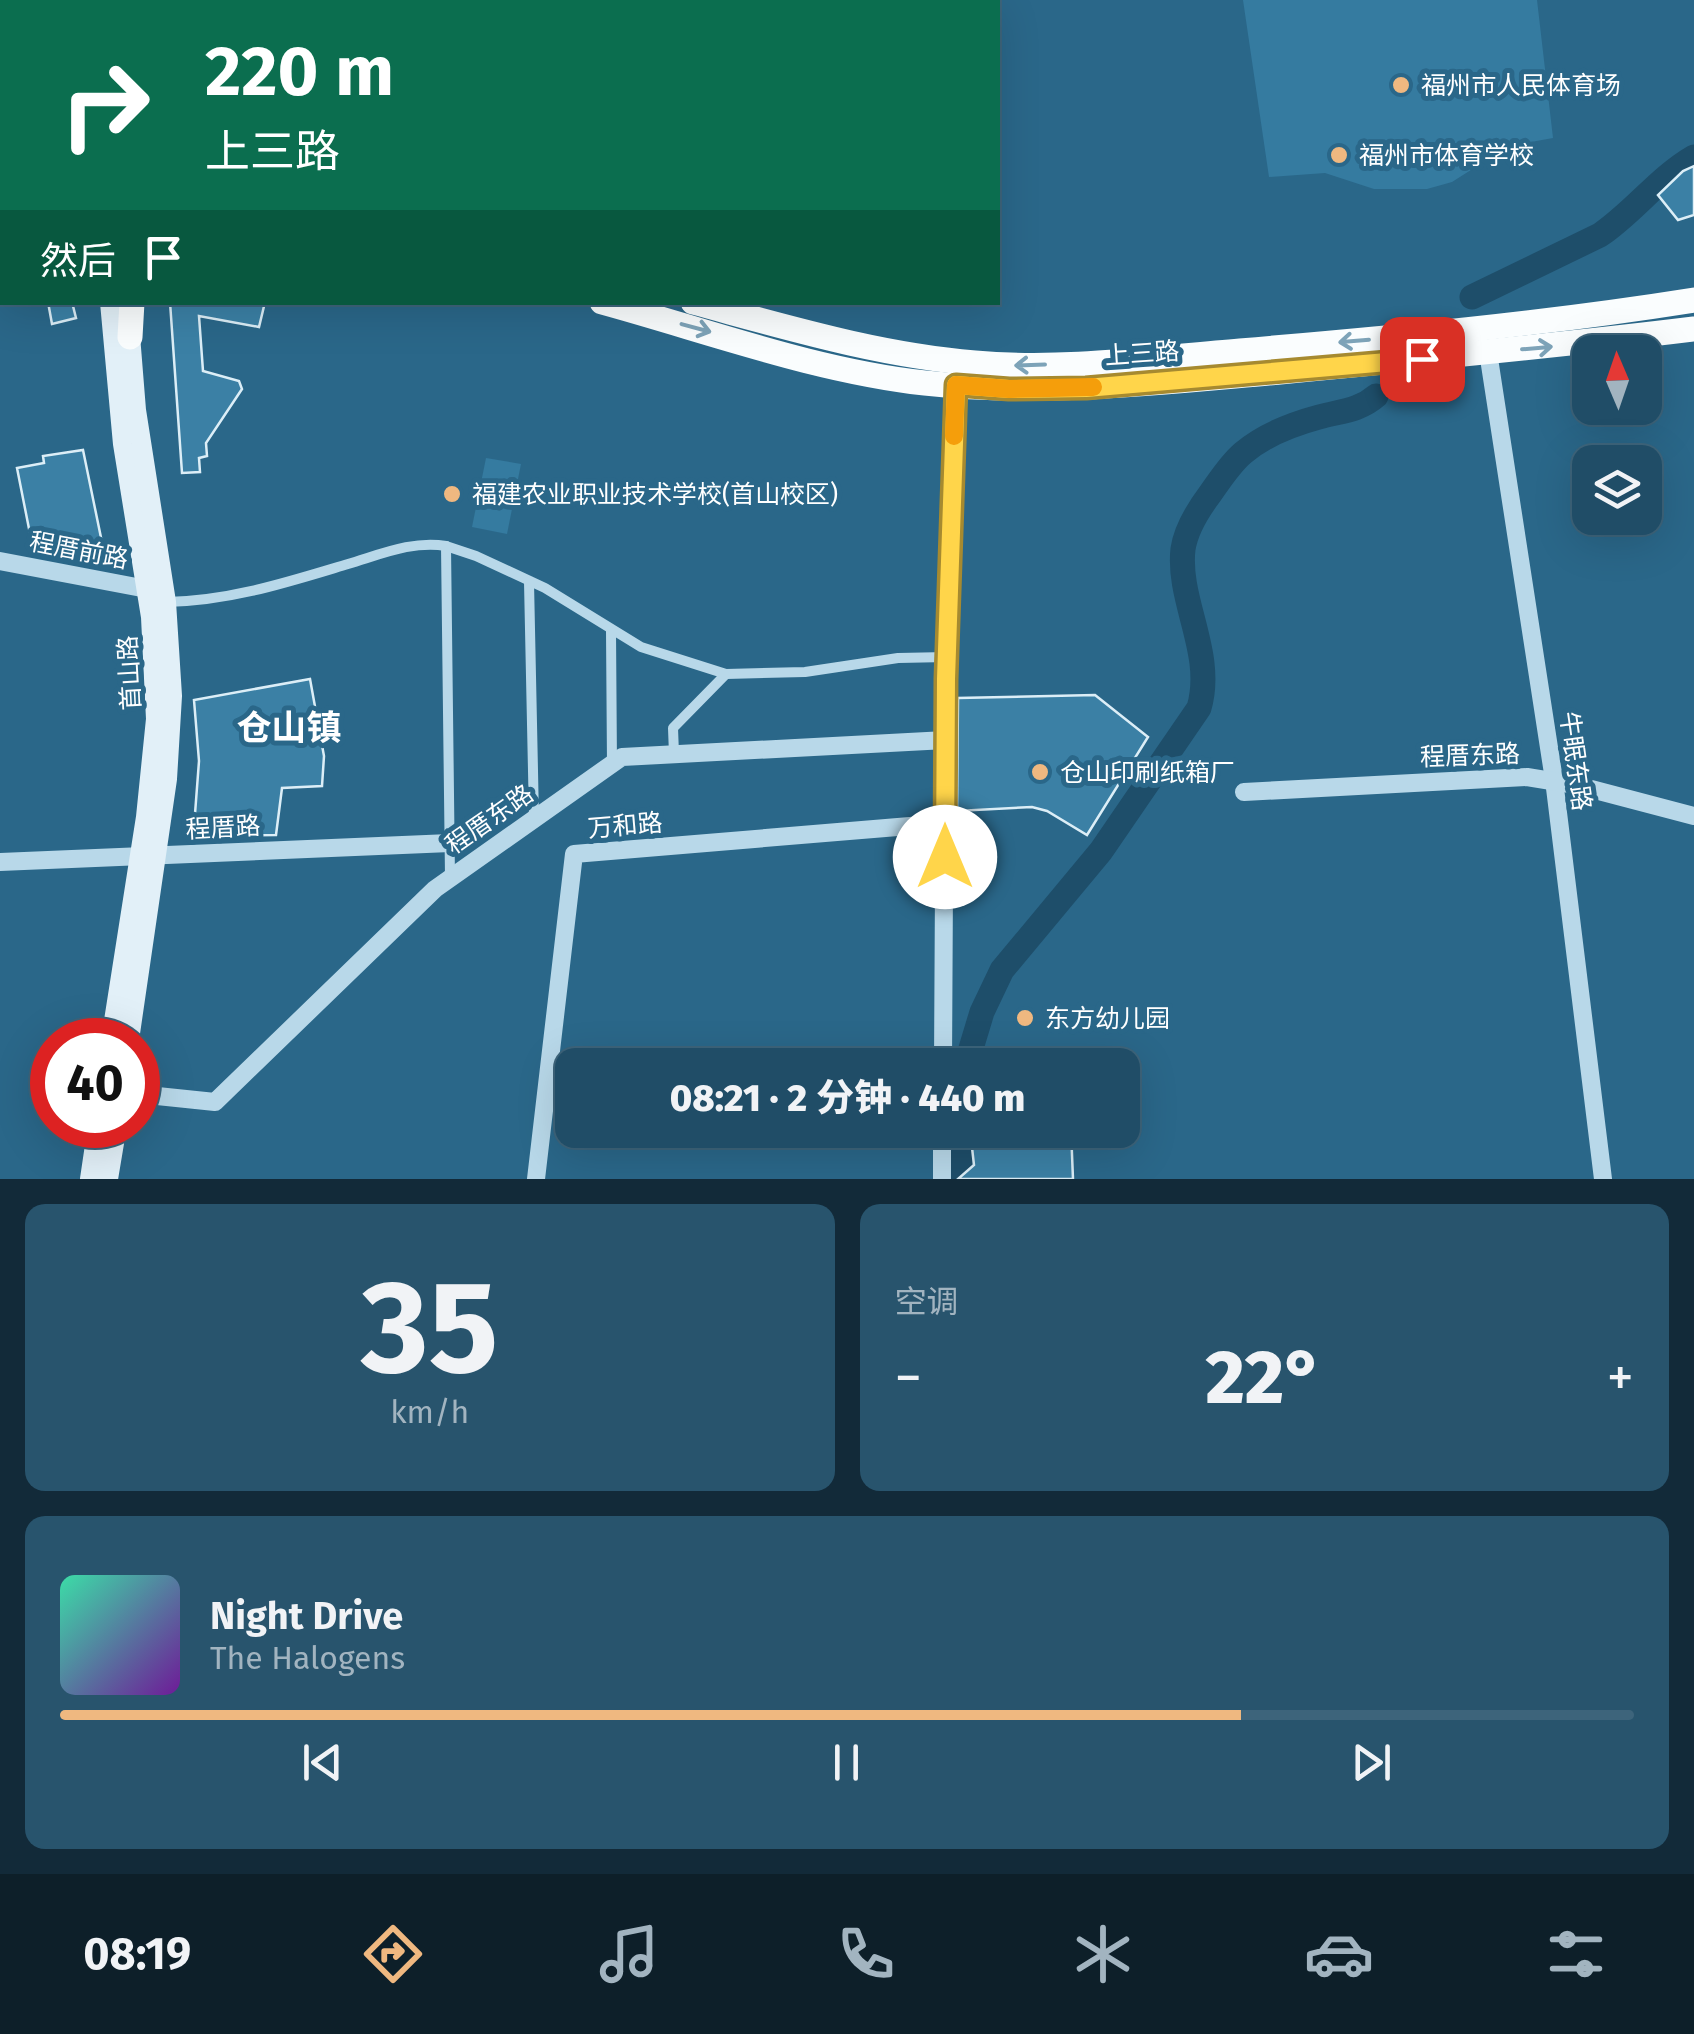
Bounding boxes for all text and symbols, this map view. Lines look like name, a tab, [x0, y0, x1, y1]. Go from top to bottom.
text: 220 m	[205, 30, 394, 114]
icon: right	[40, 40, 170, 170]
place label: 福州市人民体育场	[1421, 71, 1621, 101]
marker: 福州市人民体育场	[1390, 74, 1412, 96]
text: 上三路	[205, 125, 340, 179]
place label: 福州市体育学校	[1359, 141, 1534, 171]
marker: 福州市体育学校	[1328, 144, 1350, 166]
icon: arrive	[136, 230, 191, 285]
text: 然后	[40, 238, 116, 284]
pin	[1380, 317, 1465, 402]
one-way arrow	[680, 320, 711, 339]
one-way arrow	[1338, 331, 1371, 350]
icon: arrive	[1395, 332, 1450, 387]
north arrow	[1572, 335, 1662, 425]
map controls	[1572, 335, 1662, 535]
street label: 上三路	[1104, 336, 1181, 372]
one-way arrow	[1521, 338, 1553, 357]
one-way arrow	[1014, 355, 1046, 374]
button: layers	[1572, 445, 1662, 535]
place label: 福建农业职业技术学校(首山校区)	[472, 480, 838, 510]
marker: 福建农业职业技术学校(首山校区)	[441, 483, 463, 505]
street label: 程厝前路	[27, 527, 131, 575]
street label: 首山路	[113, 635, 147, 711]
district label: 仓山镇	[236, 707, 342, 749]
street label: 牛眠东路	[1553, 710, 1597, 813]
street label: 程厝东路	[1420, 739, 1521, 773]
place label: 仓山印刷纸箱厂	[1060, 758, 1235, 788]
marker: 仓山印刷纸箱厂	[1029, 761, 1051, 783]
street label: 程厝东路	[440, 779, 539, 861]
position arrow	[893, 805, 997, 909]
street label: 万和路	[586, 808, 664, 844]
street label: 程厝路	[185, 811, 261, 845]
place label: 东方幼儿园	[1045, 1004, 1170, 1034]
marker: 东方幼儿园	[1014, 1007, 1036, 1029]
speed limit sign: 40	[30, 1018, 160, 1148]
text: 08:21 · 2 分钟 · 440 m	[670, 1075, 1025, 1121]
text: 35	[361, 1250, 498, 1406]
text: 空调	[895, 1283, 959, 1321]
text: 22°	[1206, 1333, 1323, 1423]
text: −	[895, 1345, 922, 1411]
text: +	[1607, 1345, 1634, 1411]
text: km/h	[390, 1393, 469, 1431]
text: Night Drive	[210, 1593, 403, 1639]
text: The Halogens	[210, 1639, 405, 1677]
icon: previous	[295, 1735, 350, 1790]
icon: pause	[819, 1735, 874, 1790]
icon: next	[1344, 1735, 1399, 1790]
icon: directions	[358, 1919, 428, 1989]
icon: music	[594, 1919, 664, 1989]
icon: phone	[831, 1919, 901, 1989]
icon: climate	[1068, 1919, 1138, 1989]
icon: car	[1304, 1919, 1374, 1989]
icon: filters	[1541, 1919, 1611, 1989]
text: 08:19	[83, 1927, 191, 1981]

